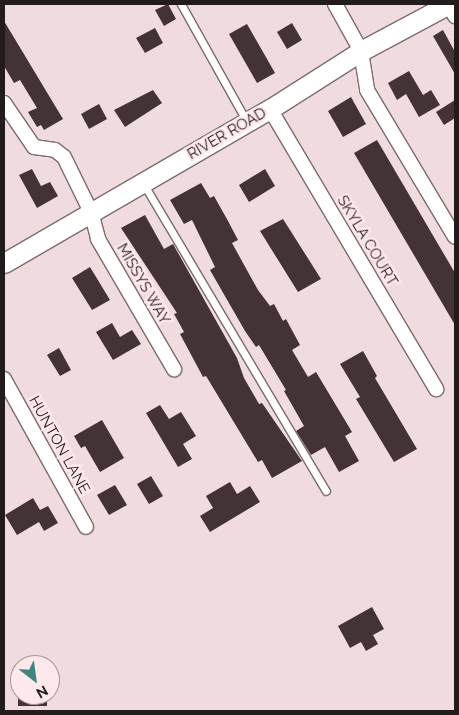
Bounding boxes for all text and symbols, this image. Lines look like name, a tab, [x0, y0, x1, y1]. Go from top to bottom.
street label: RIVER ROAD	[184, 104, 270, 164]
street label: SKYLA COURT	[333, 192, 401, 290]
street label: MISSYS WAY	[113, 240, 173, 328]
street label: HUNTON LANE	[25, 393, 93, 497]
north arrow	[10, 655, 60, 705]
text: N	[33, 683, 51, 702]

